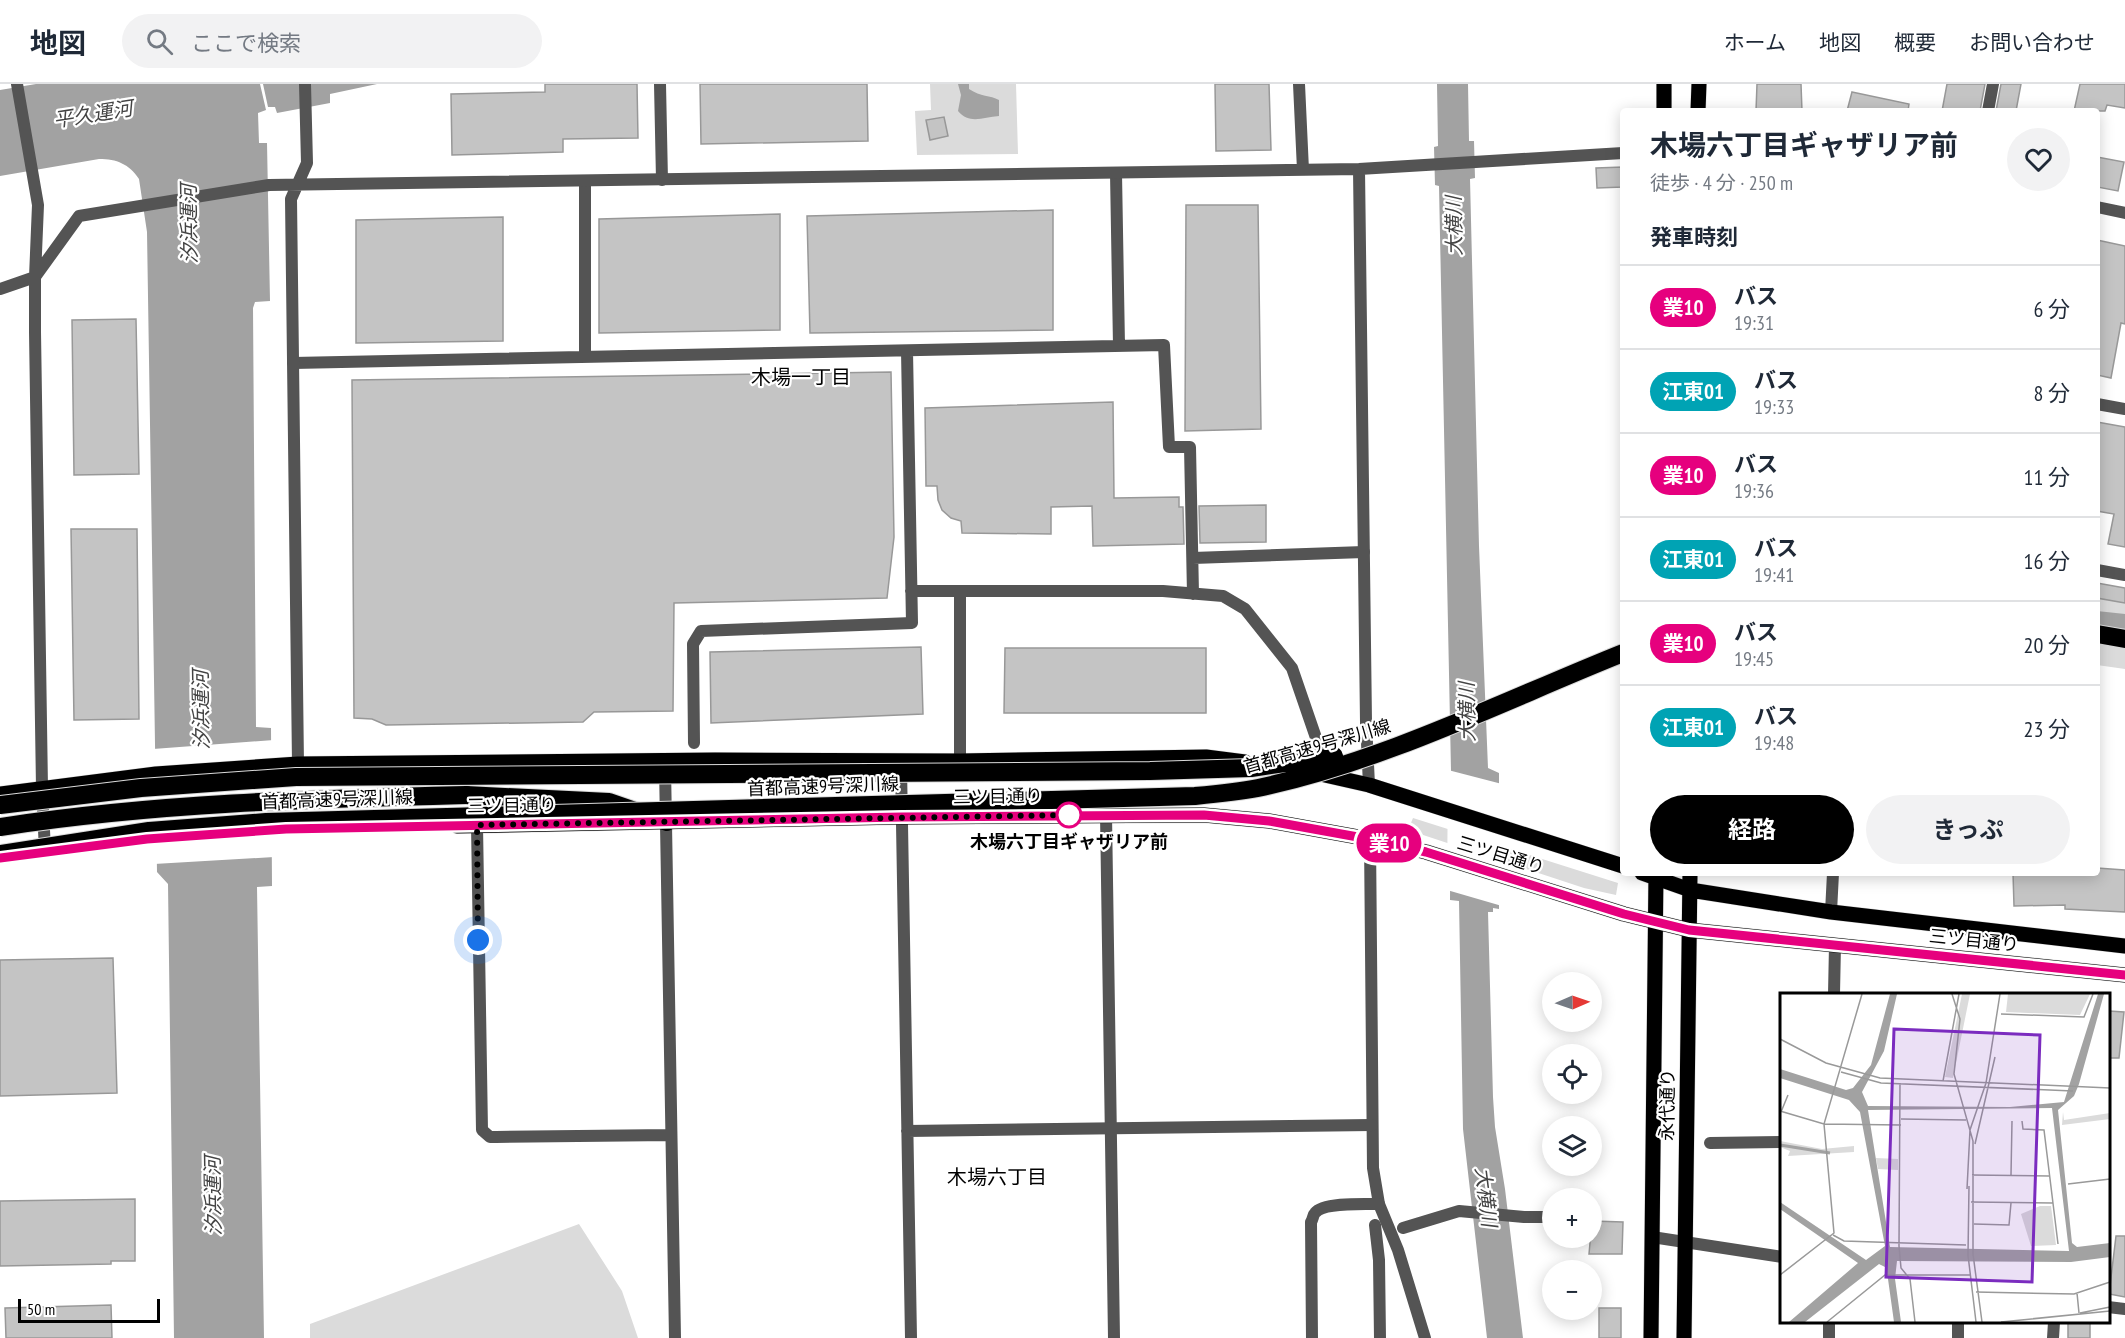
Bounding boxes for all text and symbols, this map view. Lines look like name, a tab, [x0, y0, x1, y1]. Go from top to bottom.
search box	[122, 14, 542, 68]
text: 地図	[30, 24, 86, 61]
icon: search	[143, 25, 176, 58]
text: ここで検索	[191, 29, 301, 57]
text: ホーム	[1724, 29, 1786, 56]
text: 地図	[1819, 29, 1861, 56]
text: 概要	[1894, 29, 1936, 56]
text: お問い合わせ	[1969, 29, 2095, 56]
water label: 平久運河	[51, 94, 138, 133]
text: 木場六丁目ギャザリア前	[1650, 126, 1958, 163]
button: heart	[2007, 128, 2070, 191]
text: 徒歩 · 4 分 · 250 m	[1650, 170, 1793, 196]
water label: 汐浜運河	[175, 180, 203, 264]
water label: 大横川	[1440, 194, 1468, 256]
text: 発車時刻	[1650, 223, 1738, 251]
text: バス	[1734, 282, 1778, 310]
text: 業10	[1662, 294, 1704, 321]
text: 6 分	[2033, 295, 2070, 323]
text: 19:31	[1734, 310, 1774, 336]
district label: 木場一丁目	[751, 364, 851, 390]
text: バス	[1754, 366, 1798, 394]
text: 江東01	[1662, 378, 1724, 405]
text: 8 分	[2033, 379, 2070, 407]
text: 19:33	[1754, 394, 1794, 420]
text: バス	[1734, 450, 1778, 478]
text: 業10	[1662, 462, 1704, 489]
text: 11 分	[2024, 463, 2070, 491]
text: 19:36	[1734, 478, 1774, 504]
text: バス	[1754, 534, 1798, 562]
text: 江東01	[1662, 546, 1724, 573]
text: 16 分	[2024, 547, 2070, 575]
text: 19:41	[1754, 562, 1794, 588]
text: バス	[1734, 618, 1778, 646]
text: 業10	[1662, 630, 1704, 657]
text: 20 分	[2024, 631, 2070, 659]
text: 19:45	[1734, 646, 1774, 672]
water label: 汐浜運河	[187, 666, 215, 750]
water label: 大横川	[1453, 680, 1481, 742]
text: バス	[1754, 702, 1798, 730]
street label: 首都高速9号深川線	[1241, 714, 1393, 778]
text: 江東01	[1662, 714, 1724, 741]
text: 23 分	[2024, 715, 2070, 743]
text: 19:48	[1754, 730, 1794, 756]
street label: 首都高速9号深川線	[747, 772, 899, 800]
street label: 三ツ目通り	[953, 784, 1043, 808]
street label: 首都高速9号深川線	[261, 785, 413, 813]
street label: 三ツ目通り	[467, 793, 557, 817]
button: 経路	[1650, 795, 1854, 864]
button: きっぷ	[1866, 795, 2070, 864]
marker: 木場六丁目ギャザリア前	[1056, 802, 1082, 828]
line badge: 業10	[1354, 824, 1424, 862]
place label: 木場六丁目ギャザリア前	[970, 830, 1168, 853]
text: 業10	[1368, 830, 1410, 857]
street label: 三ツ目通り	[1455, 831, 1547, 879]
street label: 三ツ目通り	[1928, 924, 2020, 956]
your location	[463, 925, 493, 955]
north arrow	[1542, 972, 1602, 1032]
map controls	[1542, 972, 1602, 1320]
inset map	[1780, 993, 2110, 1323]
button: locate	[1542, 1044, 1602, 1104]
street label: 永代通り	[1655, 1069, 1679, 1141]
button: layers	[1542, 1116, 1602, 1176]
water label: 汐浜運河	[199, 1152, 227, 1236]
district label: 木場六丁目	[947, 1164, 1047, 1190]
water label: 大横川	[1469, 1166, 1503, 1230]
button: +	[1542, 1188, 1602, 1248]
button: −	[1542, 1260, 1602, 1320]
scale bar	[18, 1296, 160, 1324]
text: 50 m	[27, 1299, 55, 1319]

